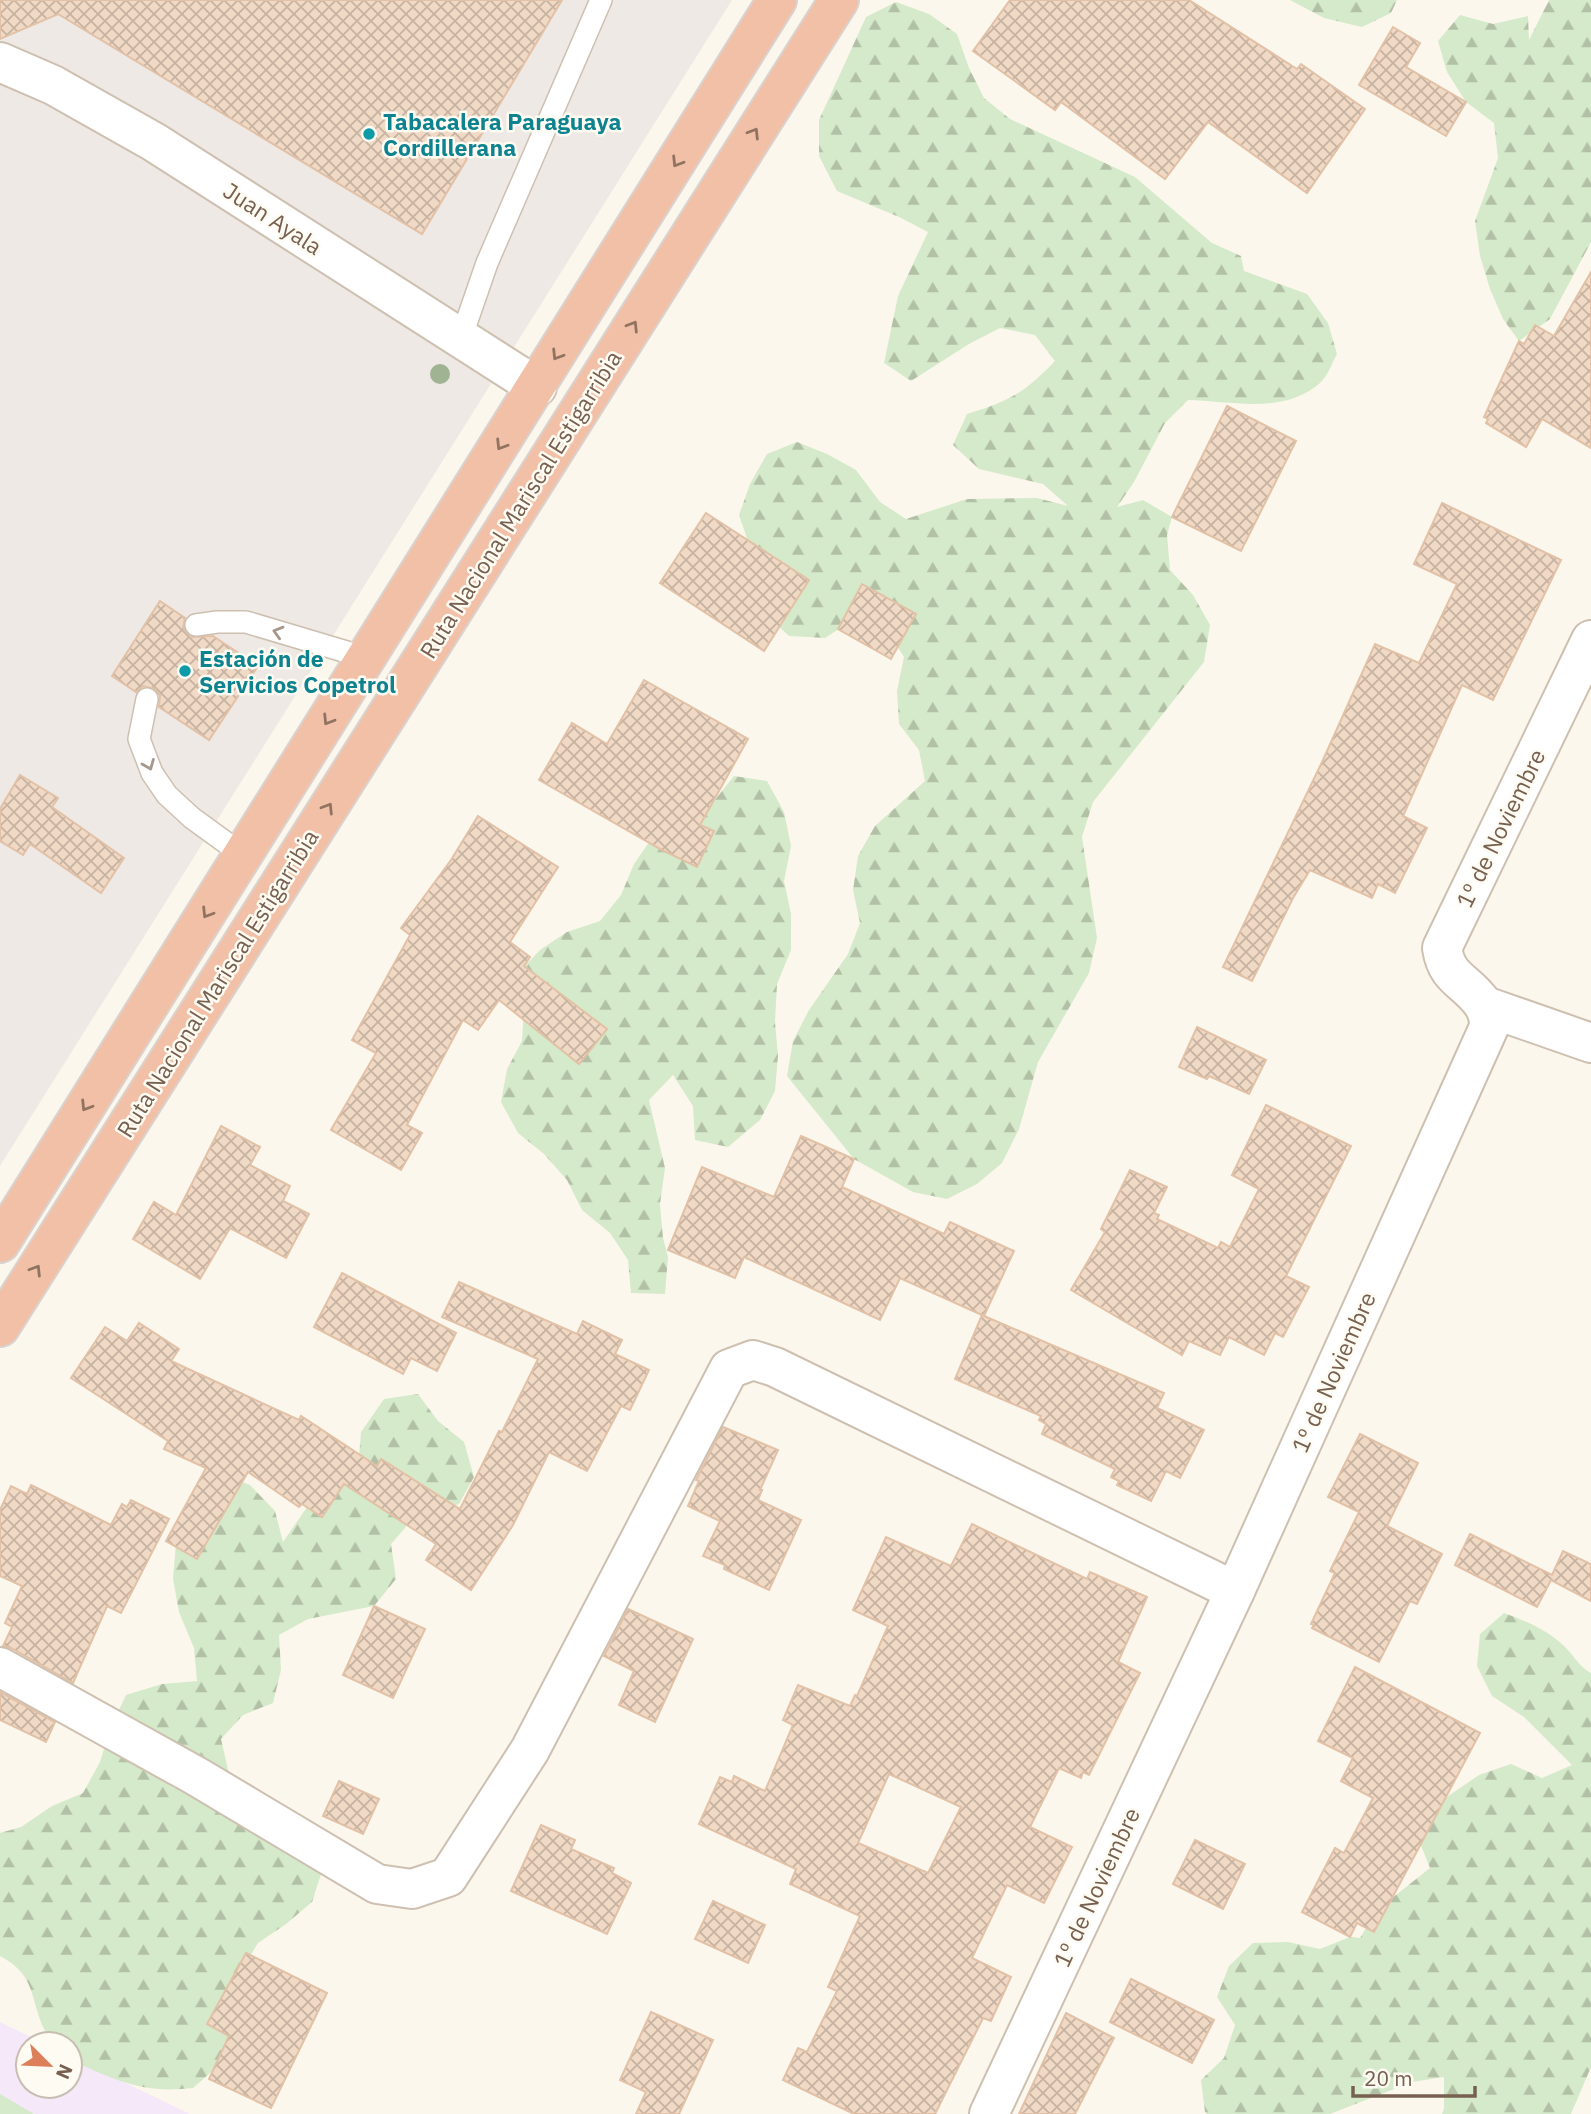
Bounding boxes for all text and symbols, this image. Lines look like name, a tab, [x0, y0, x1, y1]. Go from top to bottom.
place label: Tabacalera Paraguaya Cordillerana	[383, 106, 621, 162]
marker: Tabacalera Paraguaya Cordillerana	[361, 126, 377, 142]
one-way arrow	[746, 128, 759, 141]
one-way arrow	[672, 155, 685, 168]
street label: Juan Ayala	[218, 175, 328, 261]
one-way arrow	[624, 320, 637, 333]
street label: Ruta Nacional Mariscal Estigarribia	[412, 344, 628, 664]
one-way arrow	[552, 348, 565, 361]
one-way arrow	[496, 437, 509, 450]
one-way arrow	[272, 625, 284, 640]
place label: Estación de Servicios Copetrol	[199, 643, 396, 699]
marker: Estación de Servicios Copetrol	[177, 663, 193, 679]
one-way arrow	[323, 713, 336, 726]
street label: 1º de Noviembre	[1449, 744, 1551, 912]
one-way arrow	[141, 758, 155, 770]
one-way arrow	[320, 803, 332, 816]
street label: Ruta Nacional Mariscal Estigarribia	[109, 823, 325, 1143]
one-way arrow	[202, 905, 215, 918]
one-way arrow	[82, 1098, 95, 1111]
one-way arrow	[28, 1264, 41, 1277]
street label: 1º de Noviembre	[1284, 1287, 1382, 1457]
street label: 1º de Noviembre	[1046, 1802, 1146, 1972]
north arrow	[14, 2030, 84, 2100]
scale bar	[1353, 2054, 1476, 2098]
text: N	[51, 2061, 78, 2083]
text: 20 m	[1364, 2064, 1413, 2092]

